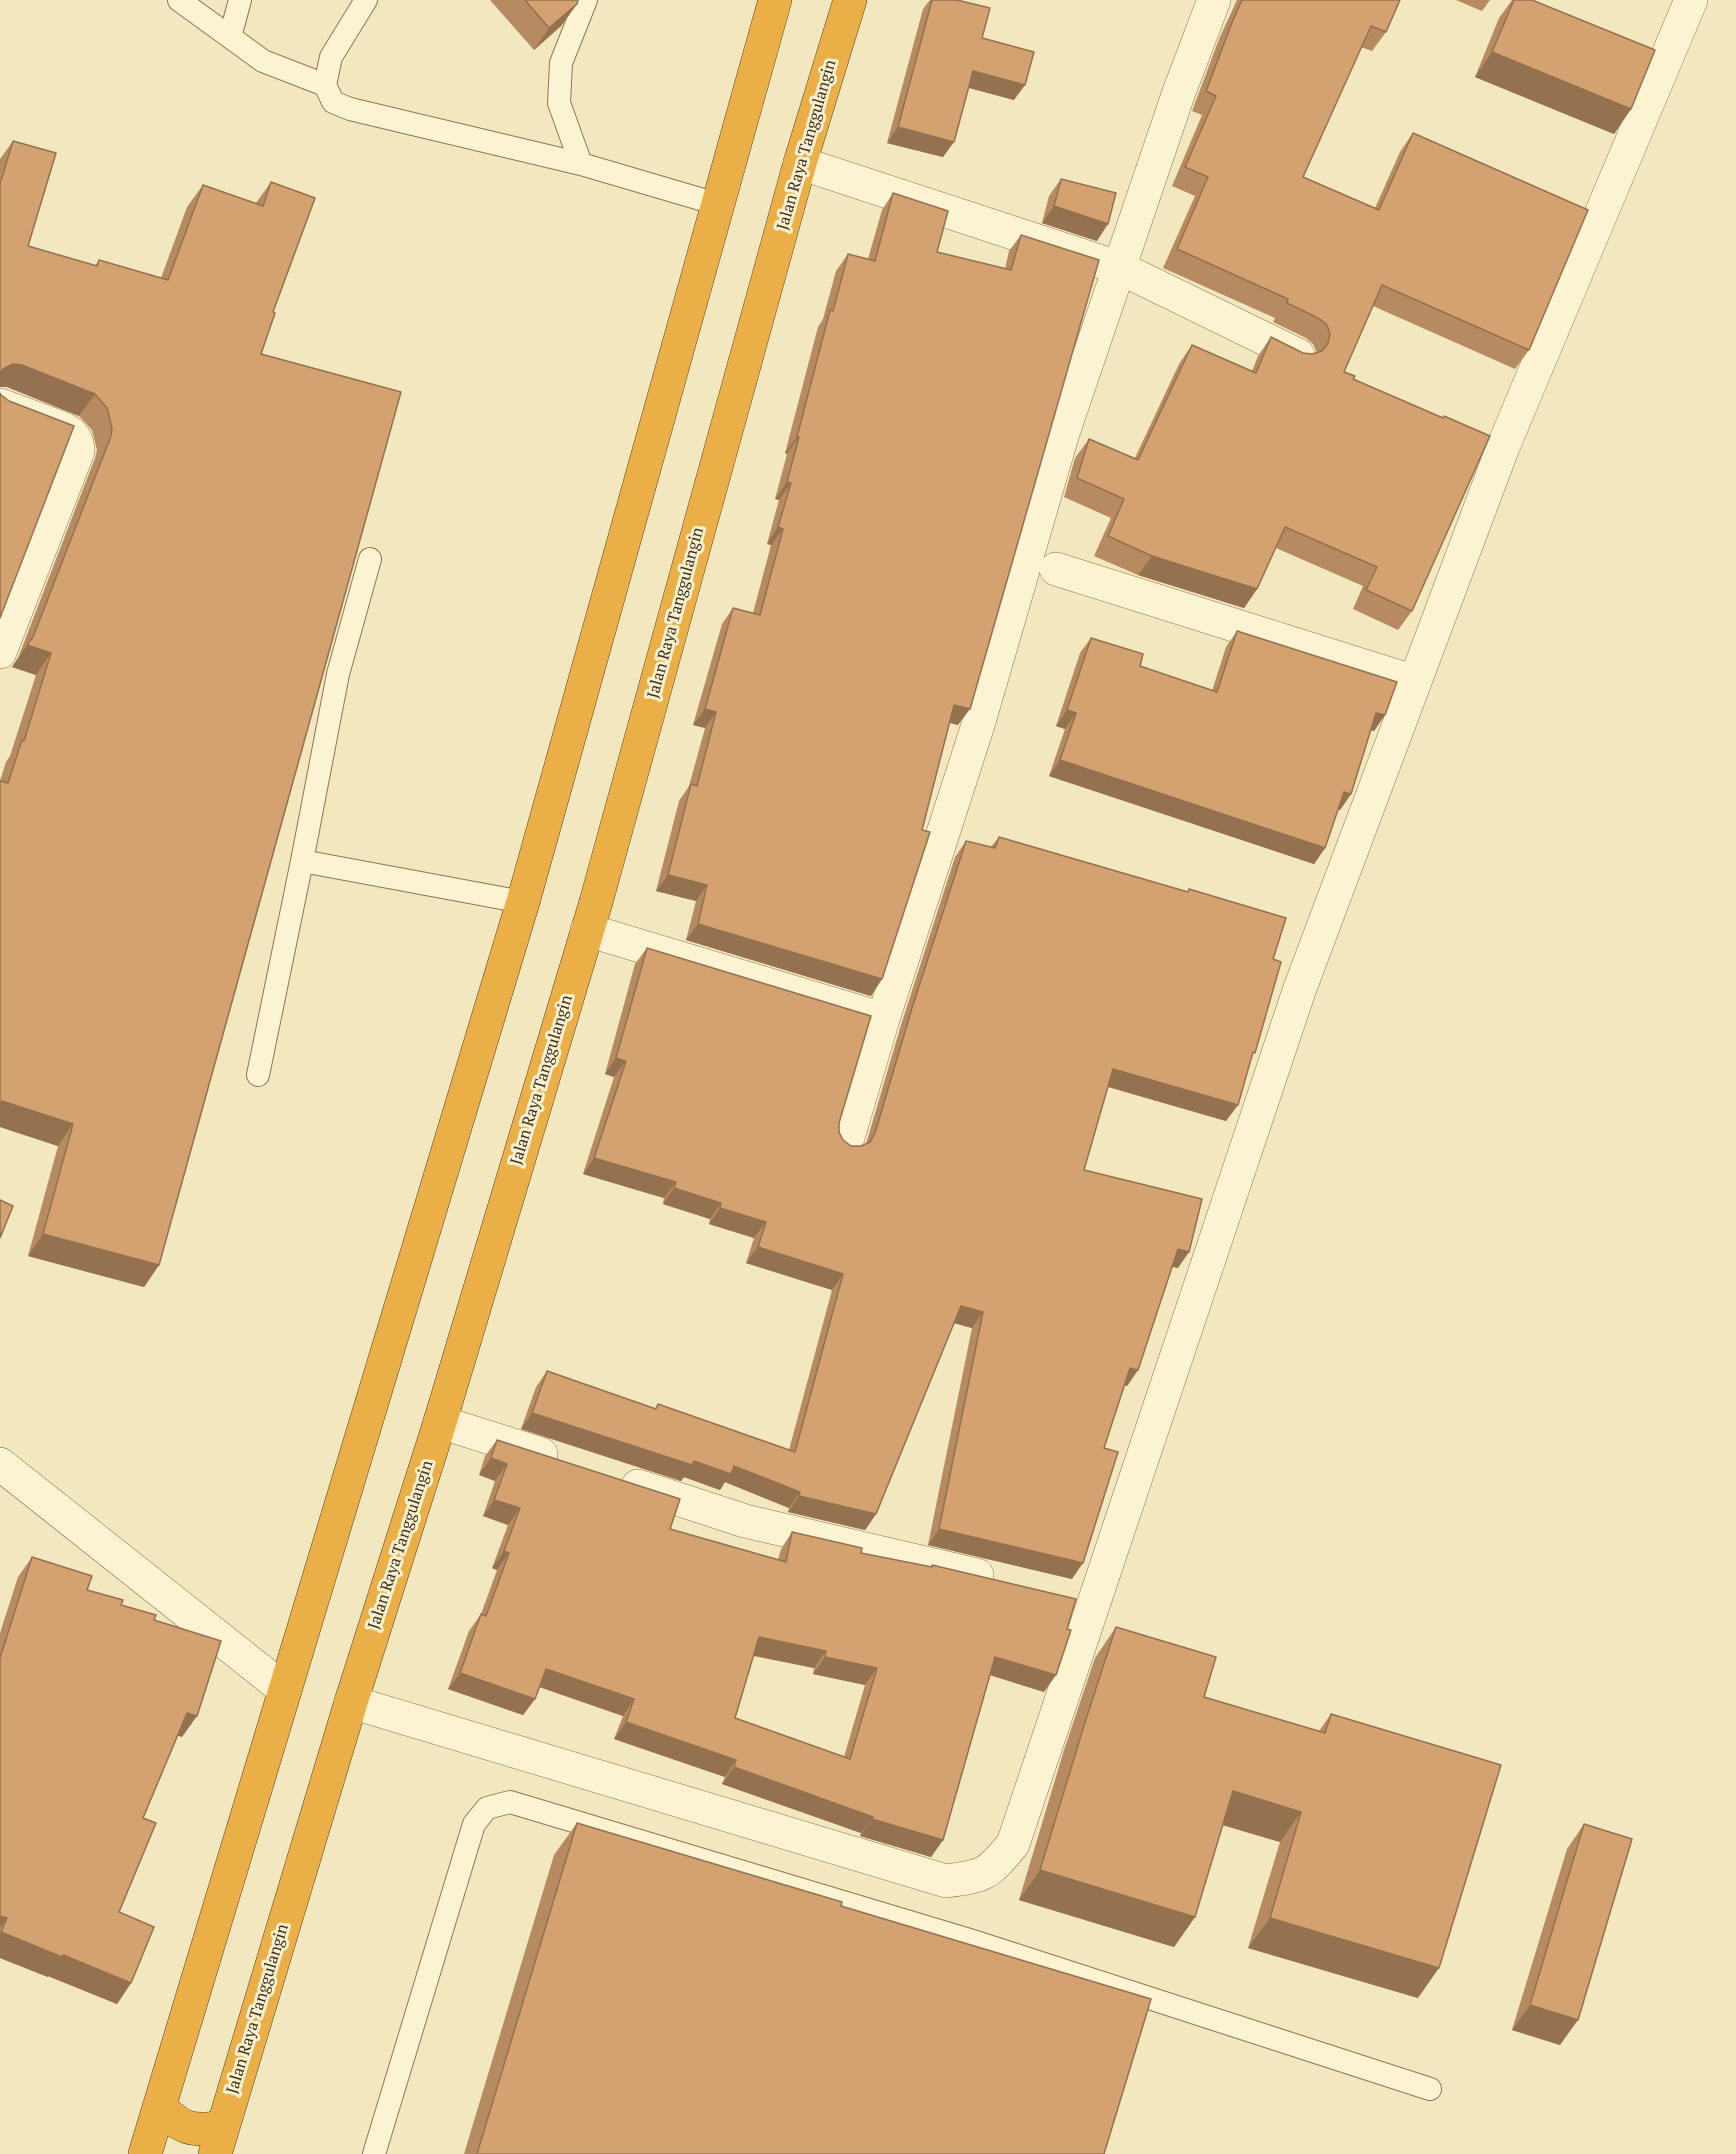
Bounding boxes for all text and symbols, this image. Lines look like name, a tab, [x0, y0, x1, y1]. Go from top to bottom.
street label: Jalan Raya Tanggulangin	[773, 58, 841, 232]
street label: Jalan Raya Tanggulangin	[644, 525, 708, 701]
street label: Jalan Raya Tanggulangin	[507, 993, 577, 1167]
street label: Jalan Raya Tanggulangin	[365, 1458, 437, 1632]
street label: Jalan Raya Tanggulangin	[223, 1922, 293, 2096]

